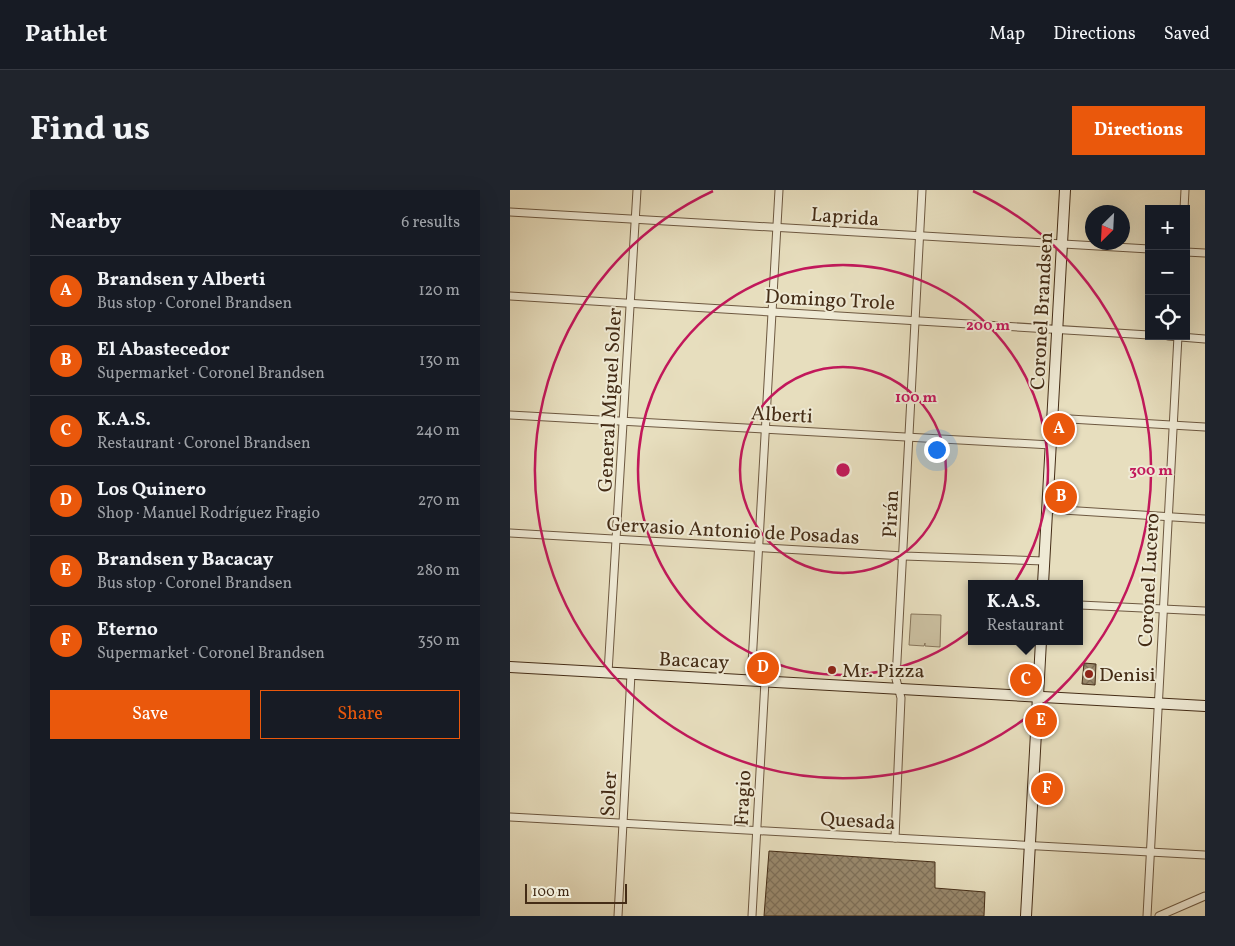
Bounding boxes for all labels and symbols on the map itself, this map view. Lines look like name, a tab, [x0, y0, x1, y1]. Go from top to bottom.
street label: Laprida	[810, 202, 880, 234]
north arrow	[1085, 205, 1130, 250]
street label: Coronel Brandsen	[1025, 231, 1061, 391]
street label: Domingo Trole	[764, 284, 896, 318]
street label: General Miguel Soler	[592, 307, 630, 493]
text: 200 m	[966, 316, 1010, 337]
text: 100 m	[895, 388, 938, 409]
street label: Alberti	[750, 400, 814, 432]
pin: A	[1043, 410, 1075, 448]
your location	[924, 437, 950, 463]
centre of rings	[834, 461, 852, 479]
text: 300 m	[1129, 461, 1173, 482]
pin: B	[1045, 478, 1077, 516]
street label: Pirán	[877, 489, 907, 539]
street label: Gervasio Antonio de Posadas	[606, 511, 860, 553]
street label: Coronel Lucero	[1133, 512, 1167, 648]
street label: Bacacay	[658, 646, 730, 678]
pin: D	[747, 649, 779, 687]
place label: Mr. Pizza	[842, 658, 925, 686]
pin: C	[1010, 661, 1042, 699]
place label: Denisi	[1099, 662, 1156, 690]
marker: Mr. Pizza	[826, 664, 838, 676]
marker: Denisi	[1083, 668, 1095, 680]
pin: E	[1025, 702, 1057, 740]
street label: Fragio	[729, 769, 759, 827]
pin: F	[1031, 770, 1063, 808]
street label: Soler	[595, 771, 625, 817]
street label: Quesada	[820, 806, 896, 838]
scale bar	[525, 881, 628, 904]

